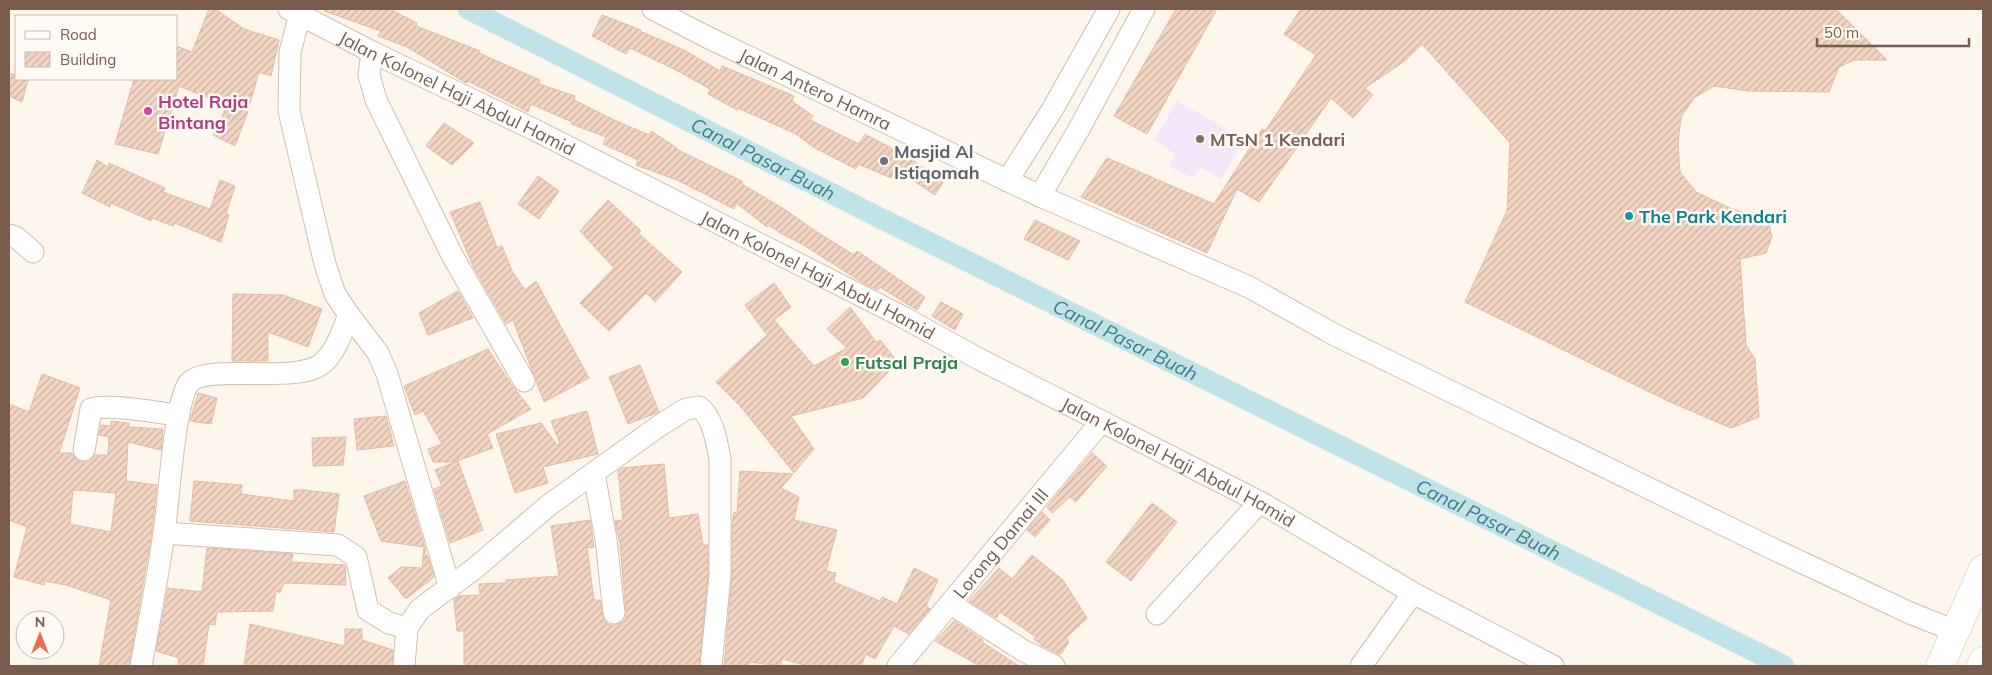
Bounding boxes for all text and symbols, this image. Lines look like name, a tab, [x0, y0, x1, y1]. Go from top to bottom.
legend	[15, 15, 178, 80]
scale bar	[1817, 15, 1970, 47]
text: 50 m	[1824, 23, 1859, 42]
text: Road	[60, 25, 97, 44]
street label: Jalan Kolonel Haji Abdul Hamid	[335, 25, 579, 160]
street label: Jalan Antero Hamra	[736, 43, 895, 135]
text: Building	[60, 50, 116, 69]
place label: Hotel Raja Bintang	[158, 90, 248, 134]
marker: Hotel Raja Bintang	[142, 105, 154, 117]
water label: Canal Pasar Buah	[687, 112, 839, 205]
place label: MTsN 1 Kendari	[1210, 128, 1345, 151]
marker: MTsN 1 Kendari	[1194, 133, 1206, 145]
place label: Masjid Al Istiqomah	[894, 140, 980, 184]
marker: Masjid Al Istiqomah	[878, 155, 890, 167]
street label: Jalan Kolonel Haji Abdul Hamid	[697, 205, 939, 344]
place label: The Park Kendari	[1639, 205, 1787, 228]
marker: The Park Kendari	[1623, 210, 1635, 222]
water label: Canal Pasar Buah	[1049, 294, 1202, 386]
place label: Futsal Praja	[855, 351, 958, 374]
marker: Futsal Praja	[839, 356, 851, 368]
street label: Jalan Kolonel Haji Abdul Hamid	[1058, 391, 1299, 532]
water label: Canal Pasar Buah	[1412, 474, 1565, 565]
street label: Lorong Damai III	[948, 483, 1053, 603]
north arrow	[15, 610, 65, 660]
text: N	[35, 613, 45, 631]

